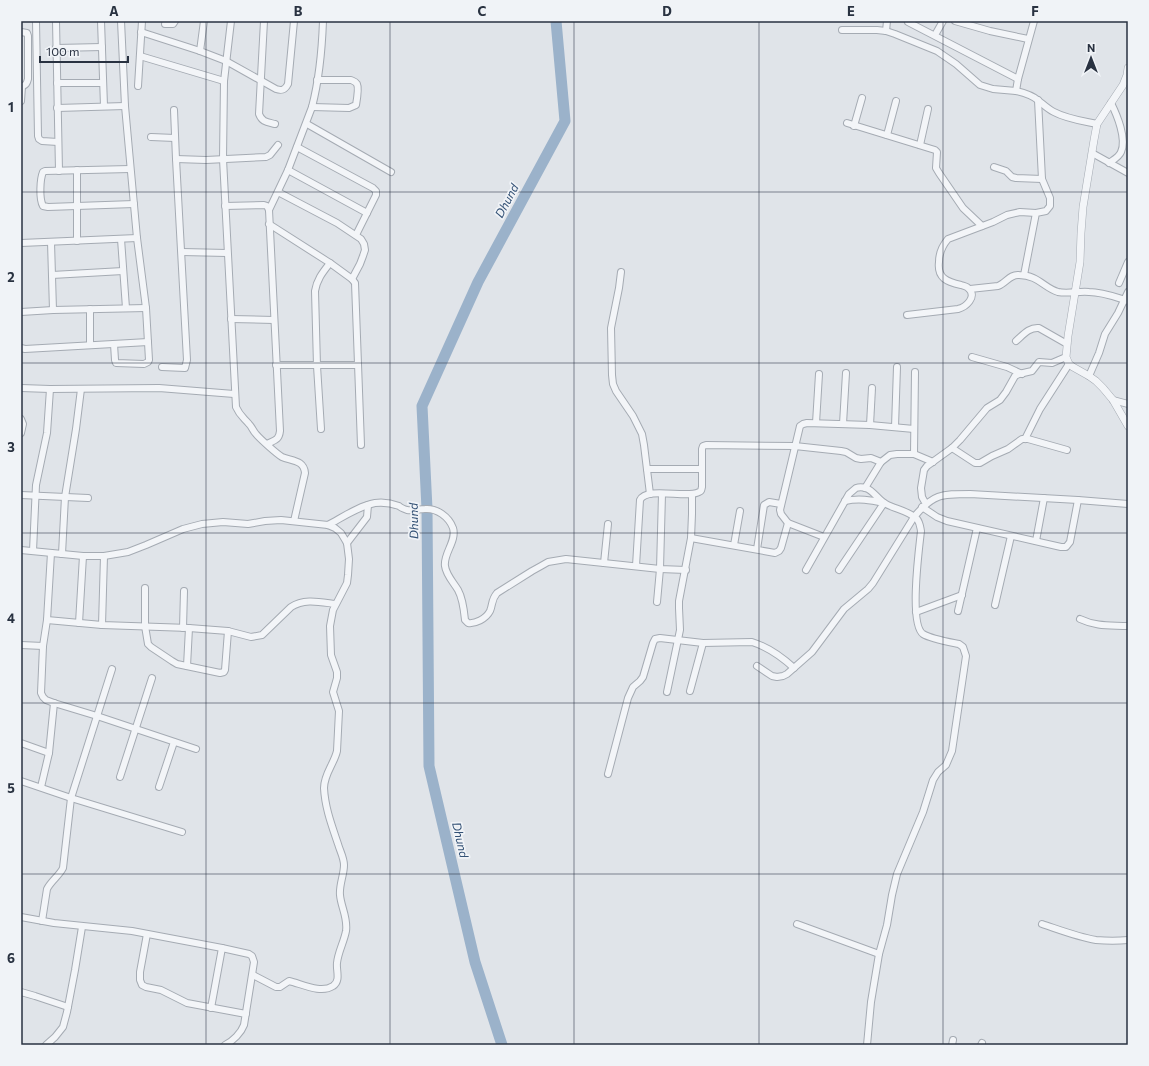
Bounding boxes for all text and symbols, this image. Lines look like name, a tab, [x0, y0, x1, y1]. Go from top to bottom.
text: A	[109, 3, 119, 19]
text: B	[294, 3, 303, 19]
text: C	[478, 3, 487, 19]
text: D	[662, 3, 672, 19]
text: E	[847, 3, 855, 19]
text: F	[1031, 3, 1039, 19]
scale bar	[40, 38, 128, 64]
north arrow	[1071, 38, 1111, 78]
text: N	[1087, 41, 1095, 54]
text: 100 m	[46, 44, 80, 58]
text: 1	[8, 99, 14, 115]
water label: Dhund	[491, 180, 521, 220]
text: 2	[7, 269, 15, 285]
text: 3	[7, 439, 15, 455]
water label: Dhund	[406, 502, 420, 539]
text: 4	[7, 610, 15, 626]
text: 5	[7, 780, 15, 796]
water label: Dhund	[450, 821, 472, 860]
text: 6	[7, 950, 15, 966]

